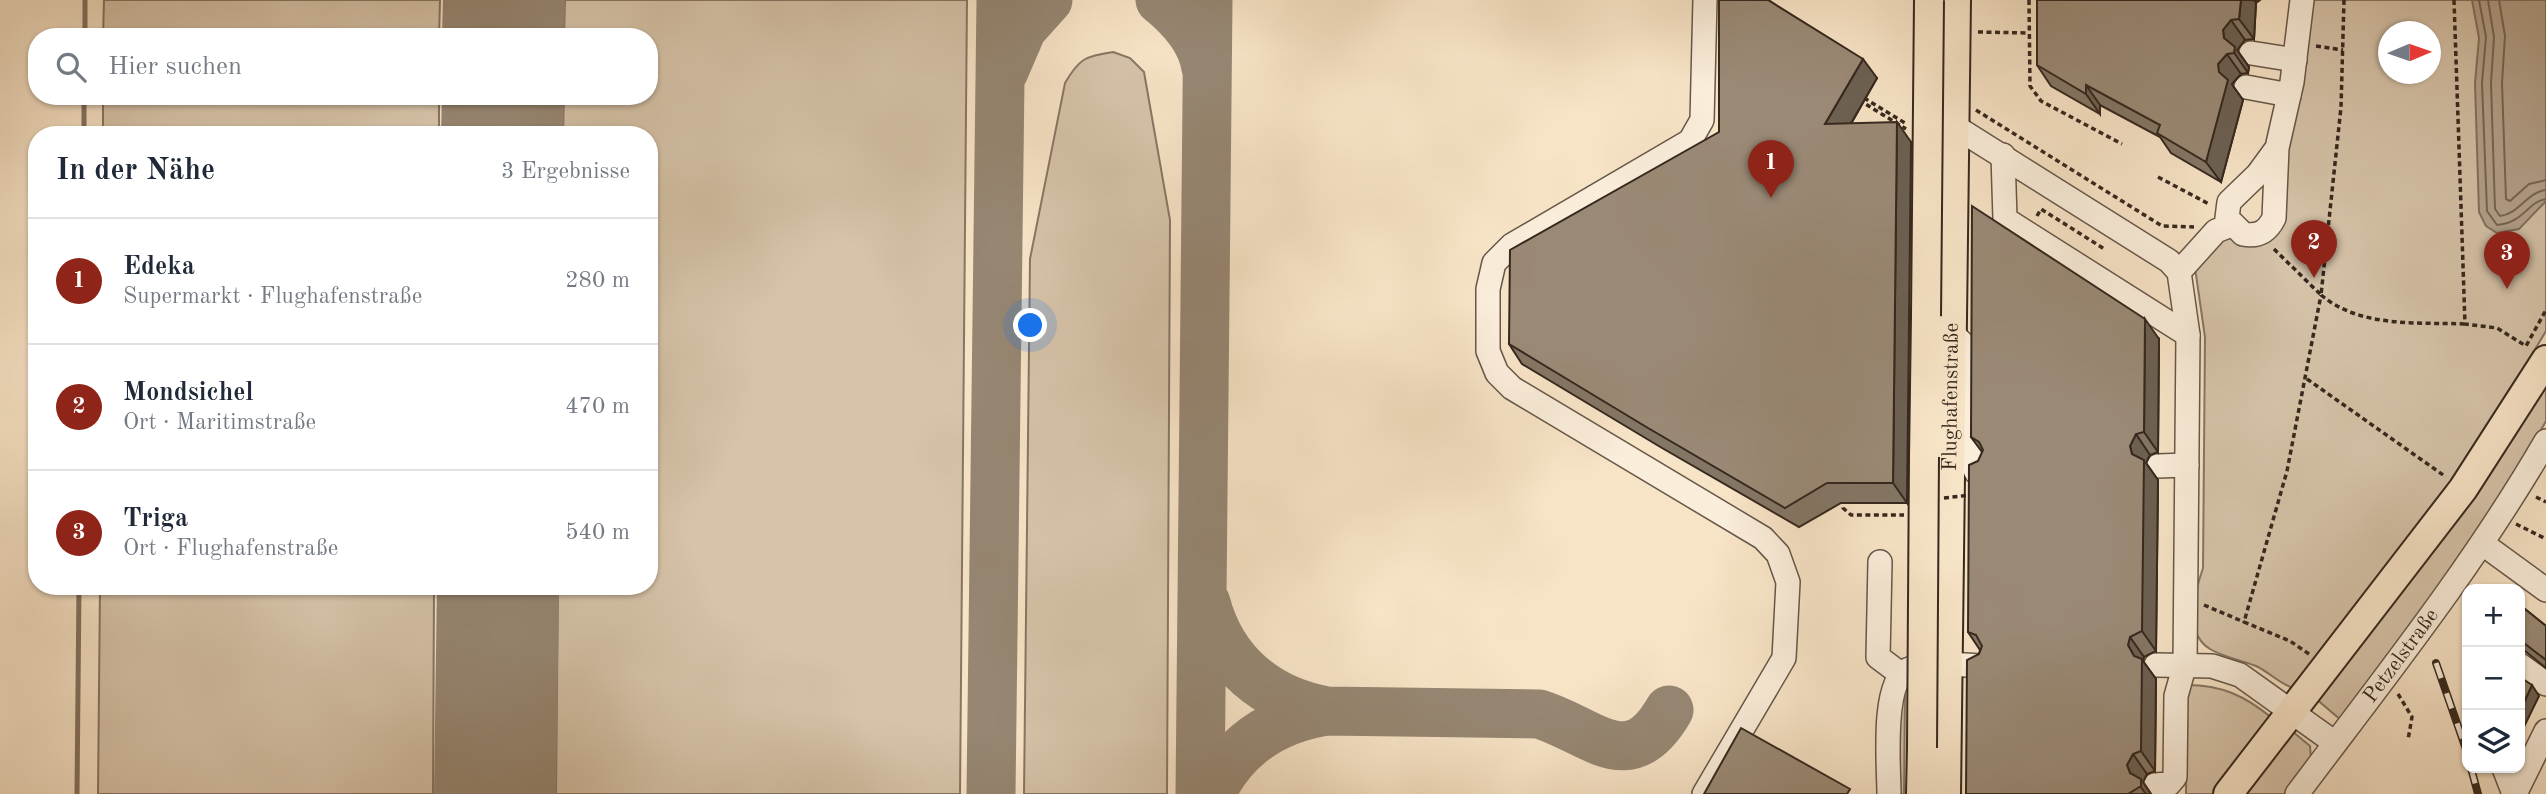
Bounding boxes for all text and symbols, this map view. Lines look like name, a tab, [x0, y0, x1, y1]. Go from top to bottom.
north arrow	[2378, 21, 2441, 84]
search box	[28, 28, 658, 105]
icon: search	[52, 48, 90, 86]
text: Hier suchen	[108, 54, 242, 80]
pin: 1	[1748, 140, 1794, 198]
text: In der Nähe	[56, 156, 215, 186]
text: 3 Ergebnisse	[501, 160, 630, 183]
pin: 2	[2291, 220, 2337, 278]
pin: 3	[2484, 231, 2530, 289]
text: Edeka	[123, 254, 195, 280]
text: 1	[72, 269, 86, 292]
text: 280 m	[565, 269, 630, 292]
text: Supermarkt · Flughafenstraße	[123, 285, 422, 308]
your location	[1013, 308, 1047, 342]
street label: Flughafenstraße	[1940, 323, 1962, 471]
text: Mondsichel	[123, 380, 254, 406]
text: 2	[72, 395, 86, 418]
text: 470 m	[565, 395, 630, 418]
text: Ort · Maritimstraße	[123, 411, 316, 434]
text: Triga	[123, 506, 188, 532]
text: 3	[72, 521, 86, 544]
text: 540 m	[565, 521, 630, 544]
text: Ort · Flughafenstraße	[123, 537, 338, 560]
map controls	[2462, 584, 2525, 773]
button: +	[2462, 584, 2525, 647]
street label: Petzelstraße	[2360, 605, 2443, 707]
button: −	[2462, 647, 2525, 710]
button: layers	[2462, 710, 2525, 773]

